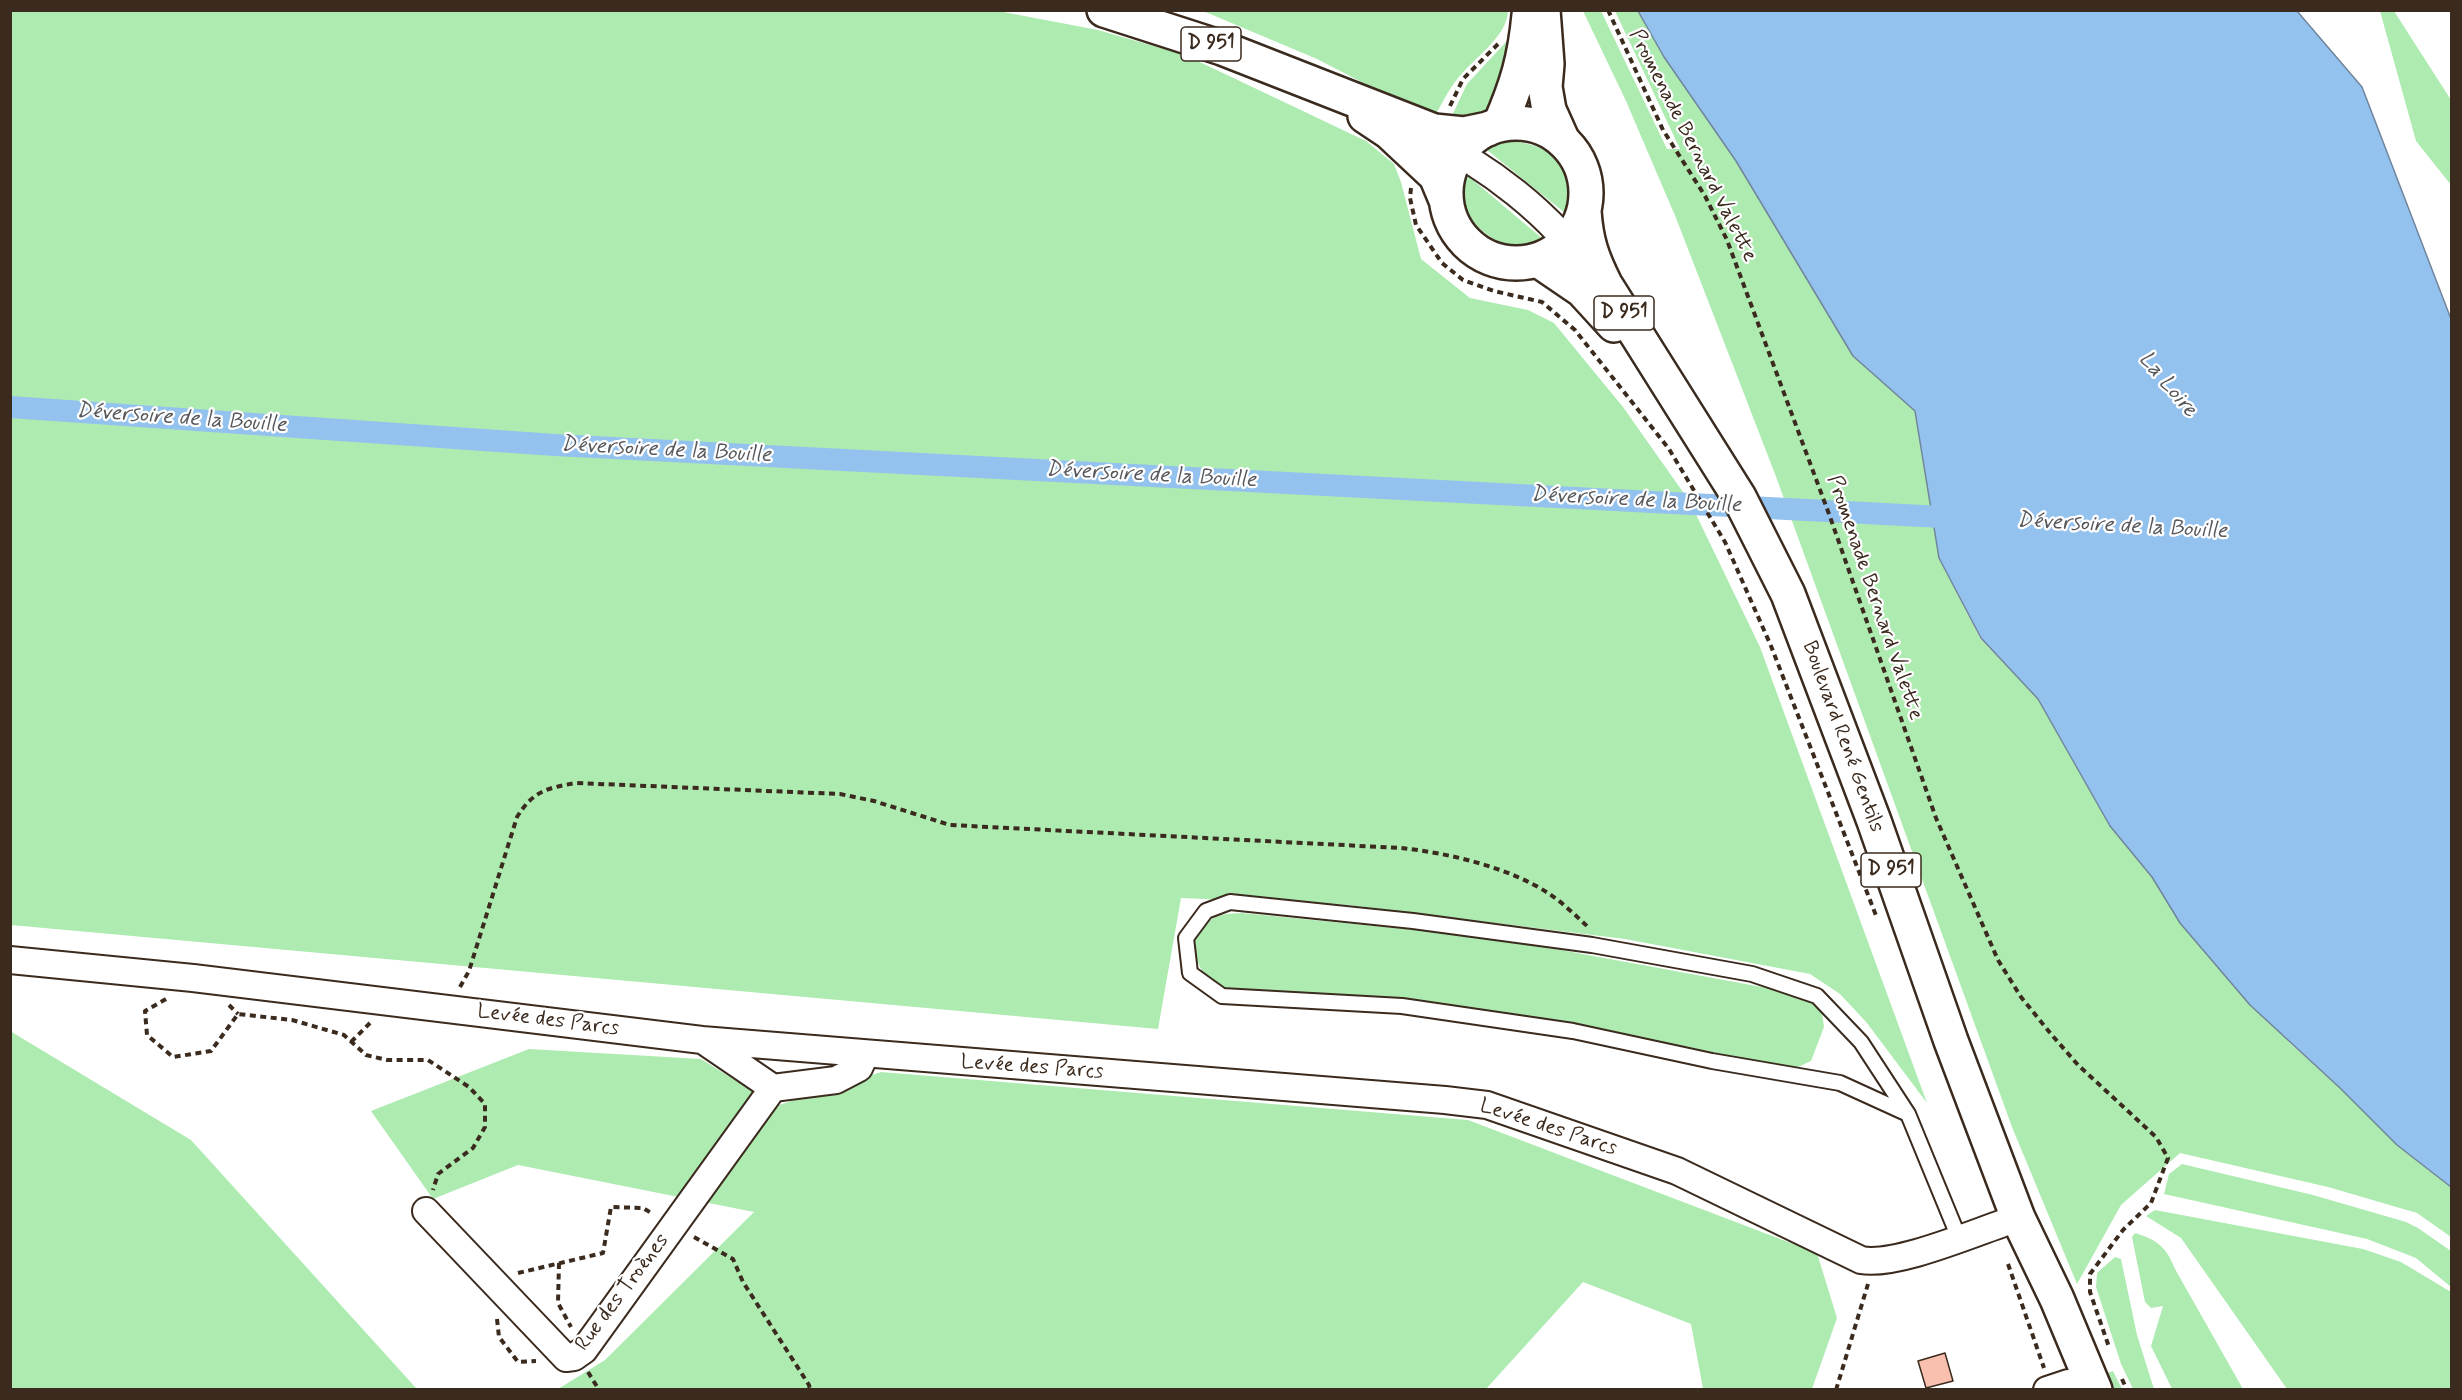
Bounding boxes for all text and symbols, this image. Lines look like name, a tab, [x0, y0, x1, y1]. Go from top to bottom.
street label: Promenade Bernard Valette	[1622, 26, 1762, 266]
road number: D 951	[1181, 27, 1241, 61]
road number: D 951	[1594, 296, 1654, 330]
water label: La Loire	[2132, 347, 2202, 423]
water label: Déversoire de la Bouille	[75, 398, 287, 440]
water label: Déversoire de la Bouille	[560, 432, 772, 470]
water label: Déversoire de la Bouille	[1045, 457, 1257, 495]
street label: Promenade Bernard Valette	[1820, 472, 1928, 724]
water label: Déversoire de la Bouille	[1530, 482, 1742, 520]
water label: Déversoire de la Bouille	[2016, 508, 2228, 546]
street label: Boulevard René Gentils	[1796, 638, 1888, 836]
road number: D 951	[1861, 853, 1921, 887]
street label: Levée des Parcs	[476, 1000, 620, 1042]
street label: Levée des Parcs	[960, 1050, 1104, 1086]
street label: Levée des Parcs	[1476, 1094, 1620, 1162]
street label: Rue des Troènes	[571, 1229, 675, 1357]

